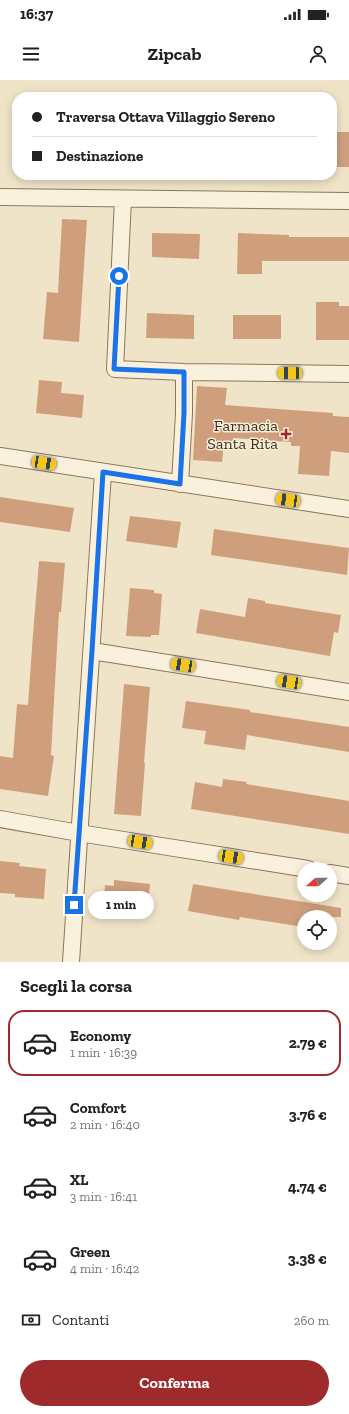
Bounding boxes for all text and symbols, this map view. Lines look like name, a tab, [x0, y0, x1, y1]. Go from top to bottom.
text: 16:37	[20, 5, 53, 23]
icon: menu	[20, 43, 42, 65]
text: Zipcab	[148, 43, 201, 65]
icon: person	[307, 43, 329, 65]
text: Traversa Ottava Villaggio Sereno	[56, 108, 275, 126]
text: Destinazione	[56, 147, 143, 165]
route start	[110, 267, 128, 285]
car	[278, 367, 302, 379]
place label: Farmacia Santa Rita	[207, 416, 278, 453]
marker: Farmacia Santa Rita	[281, 429, 291, 439]
car	[31, 455, 57, 471]
car	[275, 492, 301, 508]
car	[170, 657, 196, 673]
car	[276, 674, 302, 690]
car	[127, 834, 153, 850]
car	[218, 849, 244, 865]
north arrow	[297, 862, 337, 902]
map controls	[297, 862, 337, 950]
callout: 1 min	[88, 891, 154, 919]
route end	[65, 896, 83, 914]
text: 1 min	[106, 897, 136, 912]
button: locate	[297, 910, 337, 950]
text: Scegli la corsa	[20, 975, 132, 997]
icon: car	[22, 1025, 58, 1061]
text: Economy	[70, 1027, 131, 1045]
text: 2.79 €	[289, 1034, 327, 1052]
text: 1 min · 16:39	[70, 1045, 137, 1060]
icon: car	[22, 1097, 58, 1133]
text: Comfort	[70, 1099, 126, 1117]
text: 3.76 €	[289, 1106, 327, 1124]
text: 2 min · 16:40	[70, 1117, 140, 1132]
icon: car	[22, 1169, 58, 1205]
text: XL	[70, 1171, 88, 1189]
text: 4.74 €	[288, 1178, 327, 1196]
text: 3 min · 16:41	[70, 1189, 137, 1204]
icon: car	[22, 1241, 58, 1277]
text: Green	[70, 1243, 110, 1261]
text: 3.38 €	[288, 1250, 327, 1268]
text: 4 min · 16:42	[70, 1261, 140, 1276]
icon: cash	[20, 1309, 42, 1331]
text: Contanti	[52, 1311, 109, 1329]
text: 260 m	[294, 1313, 329, 1328]
button: Conferma	[20, 1360, 329, 1406]

